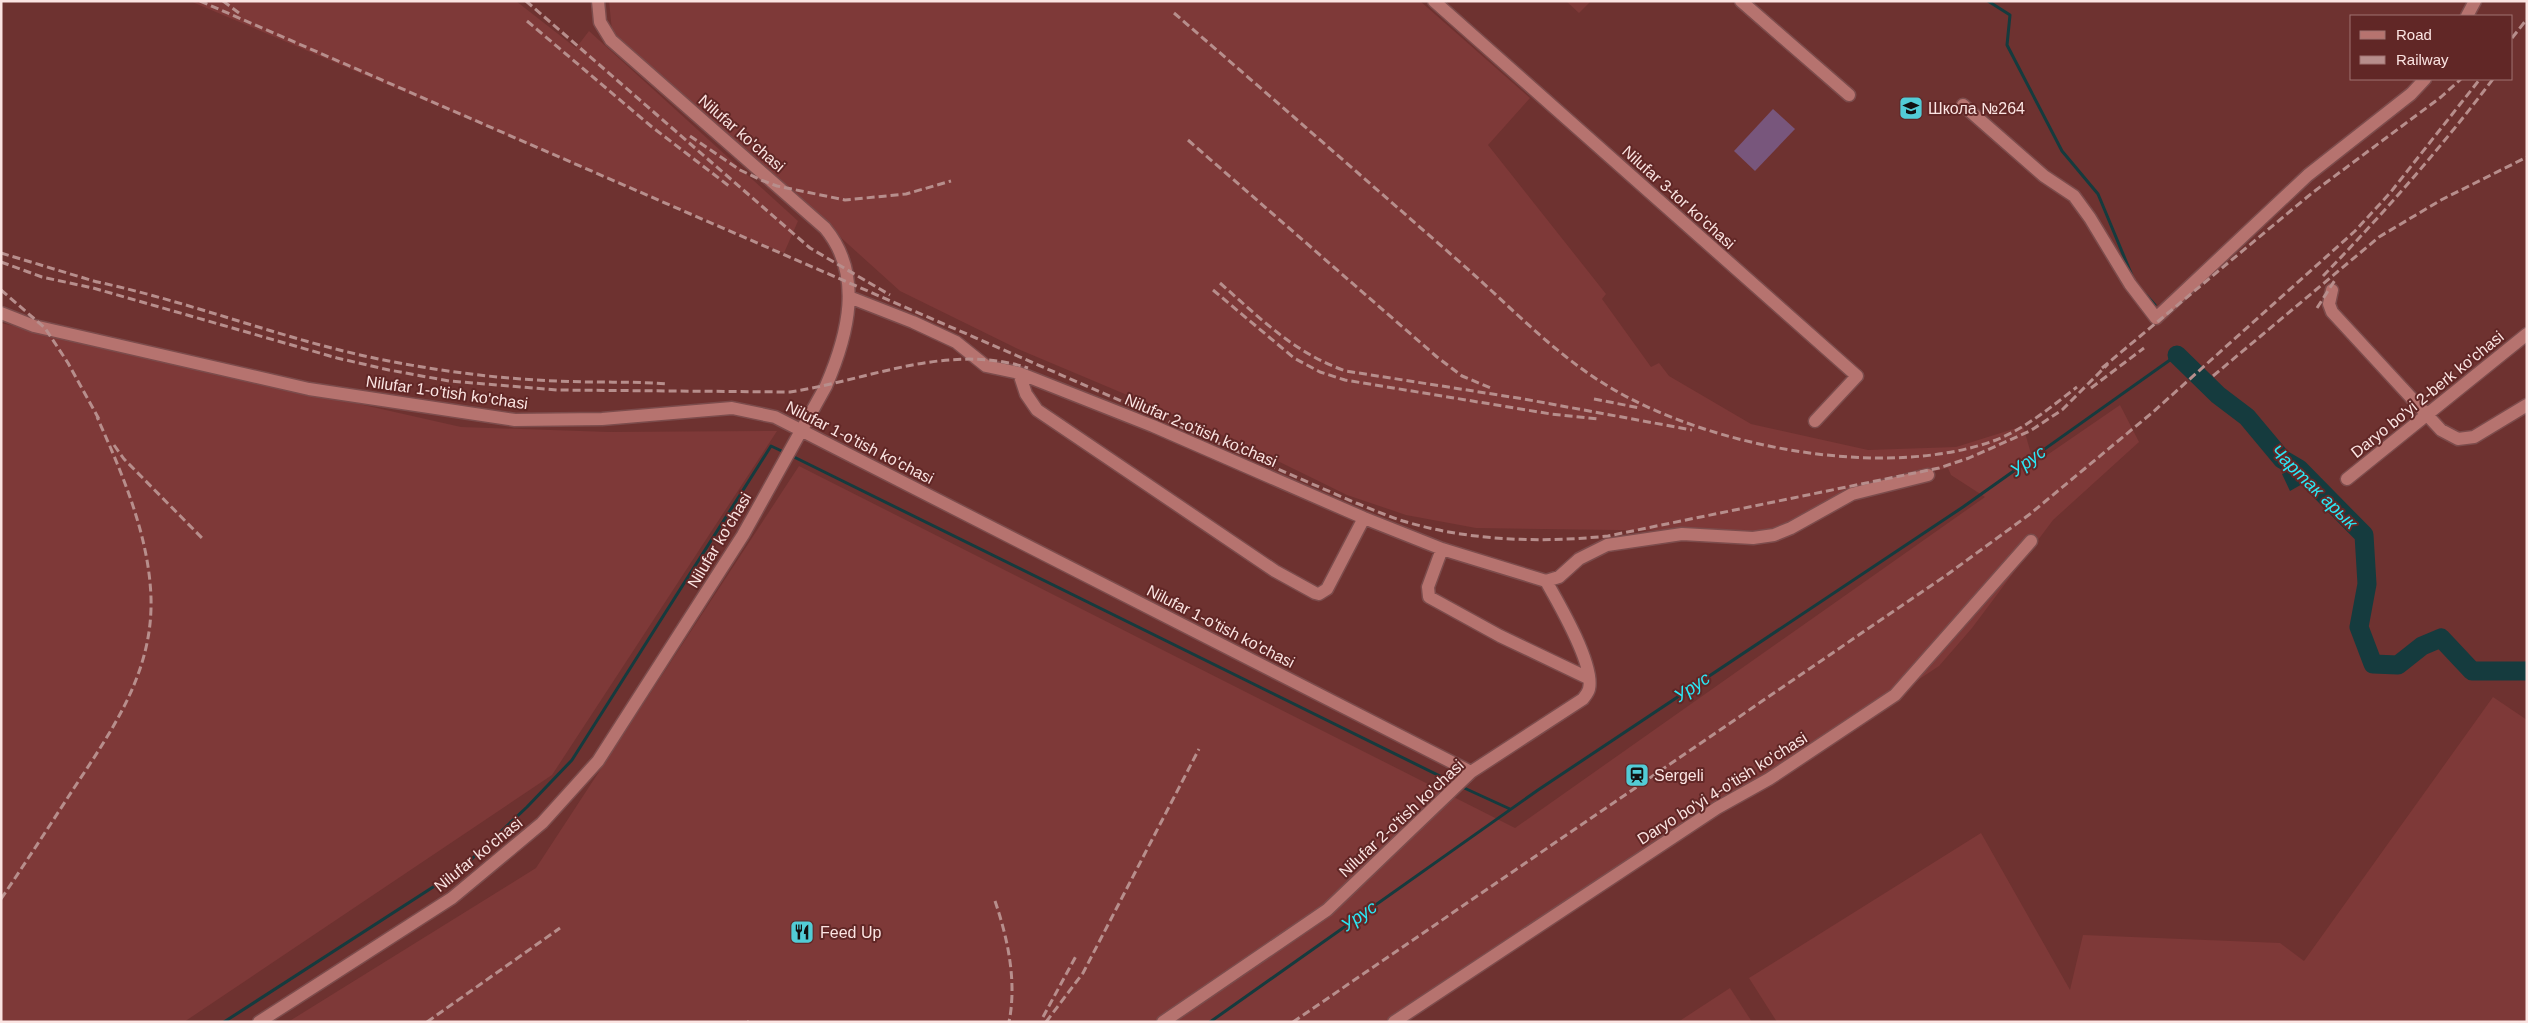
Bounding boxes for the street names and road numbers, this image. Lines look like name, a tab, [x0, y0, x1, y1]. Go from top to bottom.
street label: Nilufar ko'chasi	[695, 92, 788, 175]
street label: Nilufar 3-tor ko'chasi	[1619, 142, 1738, 252]
street label: Daryo bo'yi 2-berk ko'chasi	[2348, 328, 2507, 461]
street label: Nilufar 1-o'tish ko'chasi	[365, 373, 529, 412]
street label: Nilufar 2-o'tish ko'chasi	[1122, 391, 1279, 470]
street label: Nilufar 1-o'tish ko'chasi	[783, 398, 936, 487]
street label: Nilufar ko'chasi	[684, 490, 755, 591]
street label: Nilufar 1-o'tish ko'chasi	[1144, 582, 1297, 671]
street label: Daryo bo'yi 4-o'tish ko'chasi	[1634, 729, 1810, 848]
street label: Nilufar 2-o'tish ko'chasi	[1336, 756, 1467, 880]
street label: Nilufar ko'chasi	[431, 814, 526, 895]

